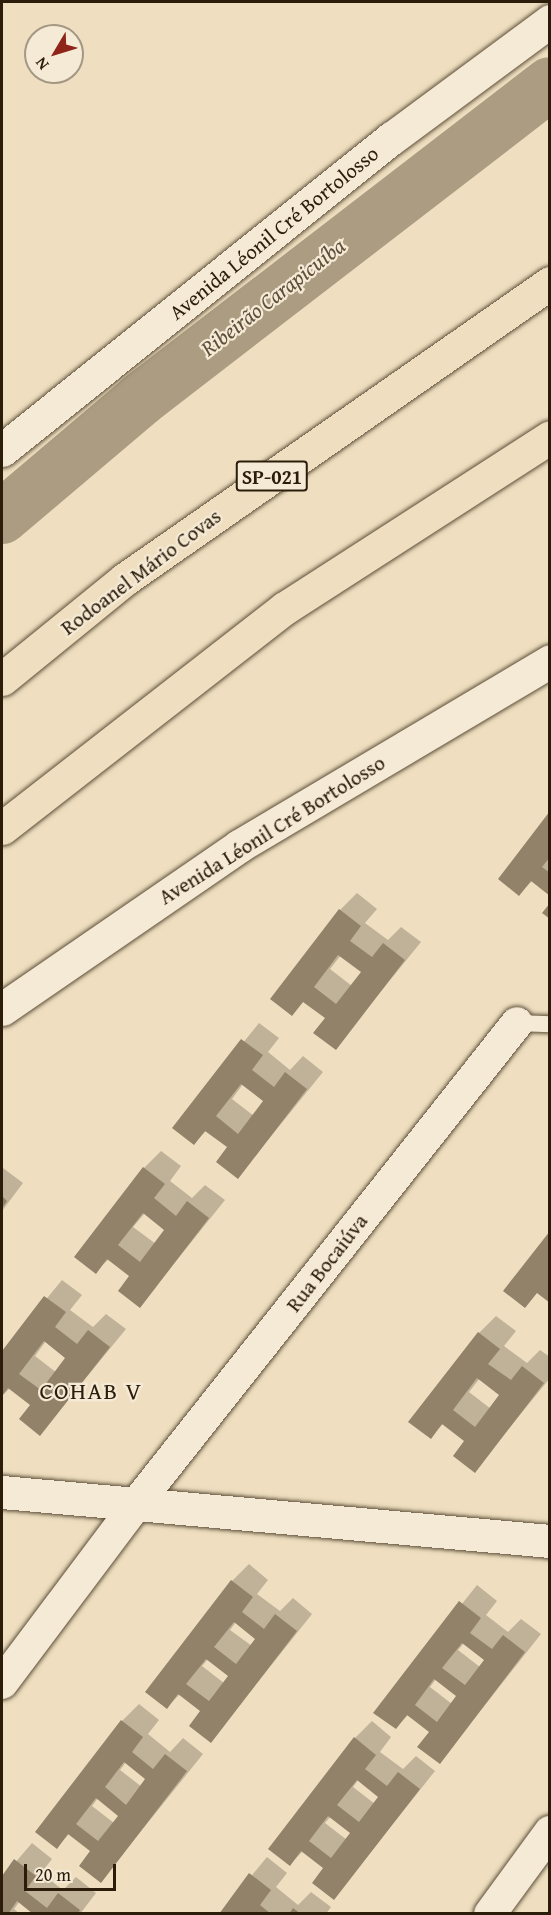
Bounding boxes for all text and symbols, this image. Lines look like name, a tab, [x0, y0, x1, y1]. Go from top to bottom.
north arrow	[24, 24, 84, 84]
text: N	[29, 52, 54, 75]
street label: Avenida Léonil Cré Bortolosso	[164, 141, 384, 325]
water label: Ribeirão Carapicuíba	[196, 232, 350, 362]
road number: SP-021	[234, 459, 310, 493]
street label: Rodoanel Mário Covas	[56, 504, 226, 640]
street label: Avenida Léonil Cré Bortolosso	[154, 750, 390, 910]
street label: Rua Bocaiúva	[281, 1209, 373, 1317]
district label: COHAB V	[39, 1377, 143, 1405]
scale bar	[27, 1852, 118, 1890]
text: 20 m	[35, 1861, 71, 1888]

